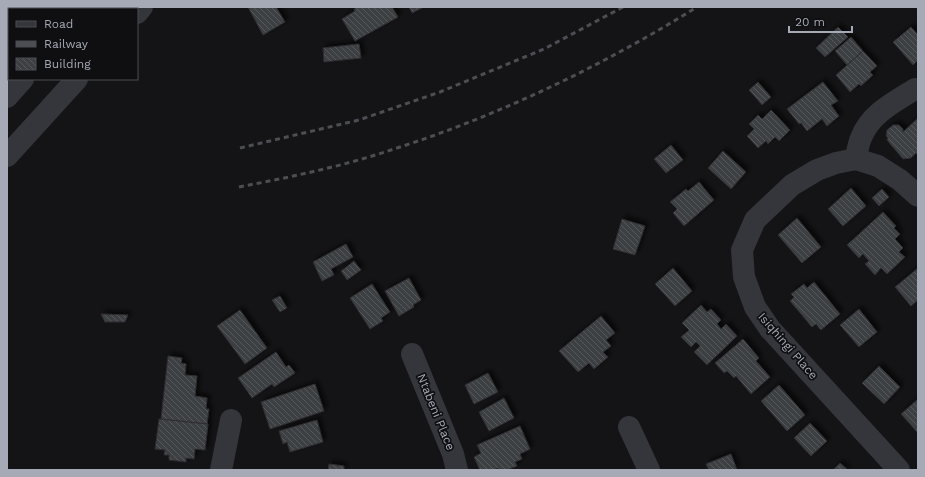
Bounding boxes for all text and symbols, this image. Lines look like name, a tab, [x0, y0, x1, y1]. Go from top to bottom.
legend	[8, 8, 138, 80]
scale bar	[789, 8, 852, 34]
text: 20 m	[795, 15, 825, 29]
text: Road	[44, 17, 73, 31]
text: Railway	[44, 37, 89, 51]
text: Building	[44, 57, 91, 71]
street label: Isiqhingi Place	[755, 310, 821, 382]
street label: Ntabeni Place	[414, 372, 458, 452]

